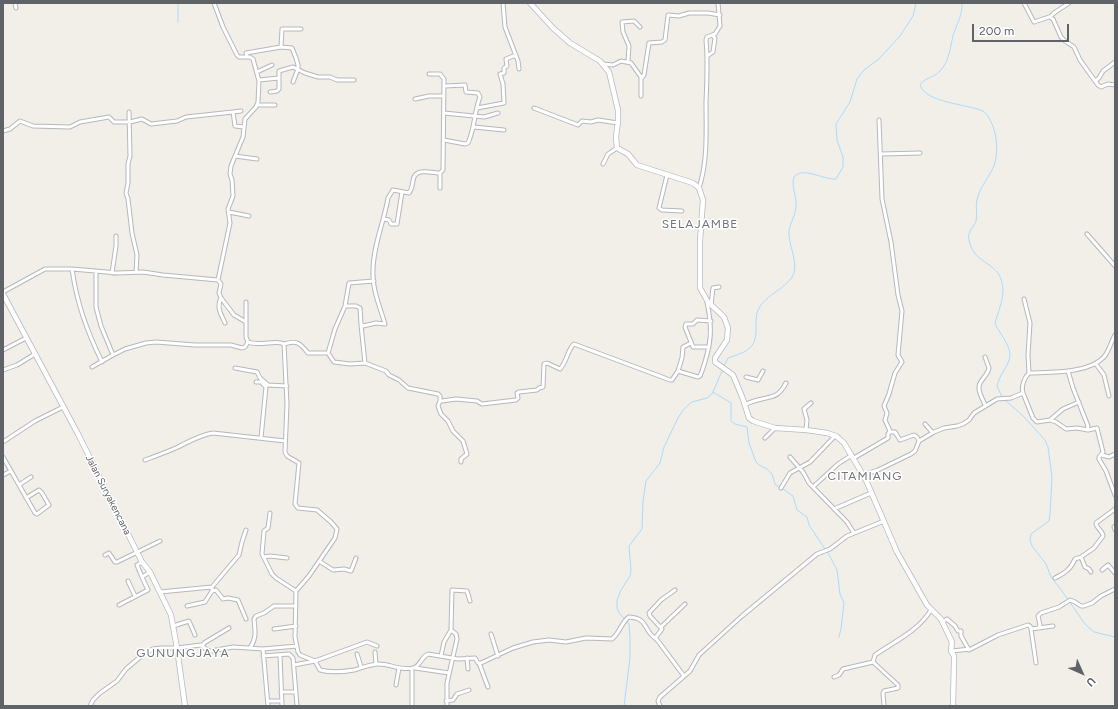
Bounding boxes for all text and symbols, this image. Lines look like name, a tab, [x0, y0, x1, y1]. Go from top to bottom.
scale bar	[974, 16, 1071, 42]
text: 200 m	[979, 24, 1014, 38]
district label: SELAJAMBE	[662, 217, 738, 231]
street label: Jalan Suryakencana	[83, 453, 133, 537]
district label: CITAMIANG	[828, 469, 902, 483]
district label: GUNUNGJAYA	[136, 646, 230, 660]
north arrow	[1062, 653, 1102, 693]
text: U	[1084, 675, 1098, 689]

